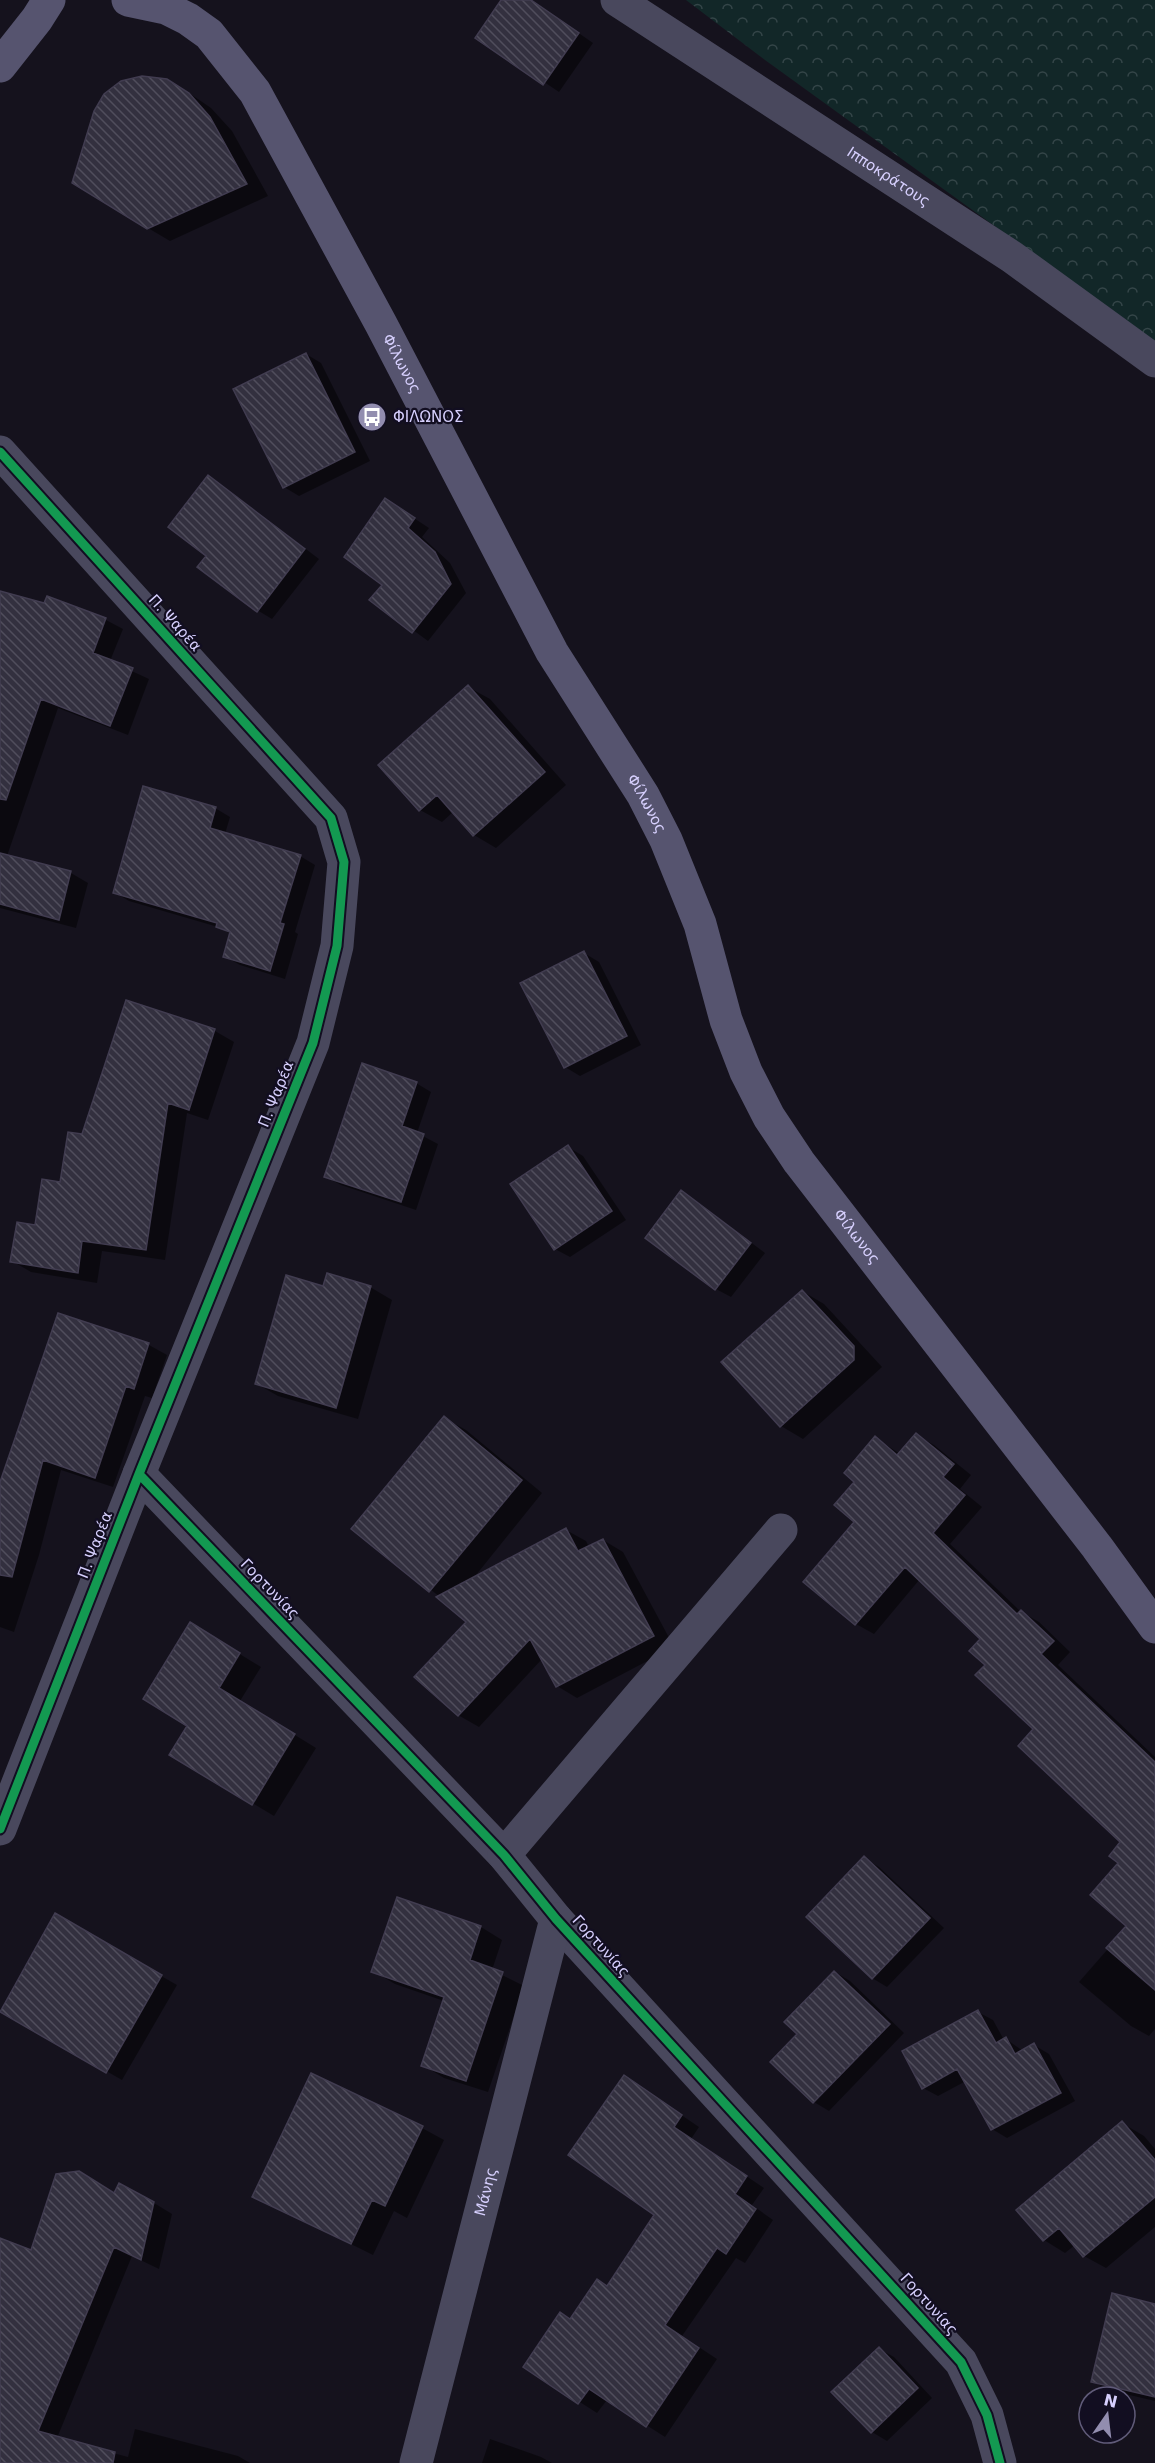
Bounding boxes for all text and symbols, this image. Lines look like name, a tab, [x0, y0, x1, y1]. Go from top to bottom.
street label: Ιπποκράτους	[844, 143, 934, 210]
street label: Φίλωνος	[379, 331, 425, 397]
bus stop icon: ΦΙΛΩΝΟΣ	[356, 401, 388, 433]
place label: ΦΙΛΩΝΟΣ	[393, 408, 463, 426]
street label: Π. Ψαρέα	[145, 591, 205, 655]
street label: Φίλωνος	[623, 771, 670, 836]
street label: Π. Ψαρέα	[255, 1058, 298, 1130]
street label: Φίλωνος	[830, 1206, 884, 1268]
street label: Π. Ψαρέα	[74, 1509, 116, 1581]
street label: Γορτυνίας	[237, 1555, 303, 1623]
street label: Γορτυνίας	[569, 1911, 633, 1981]
street label: Μάνης	[471, 2166, 501, 2218]
street label: Γορτυνίας	[897, 2269, 961, 2339]
north arrow	[1077, 2385, 1137, 2445]
text: N	[1102, 2390, 1119, 2412]

